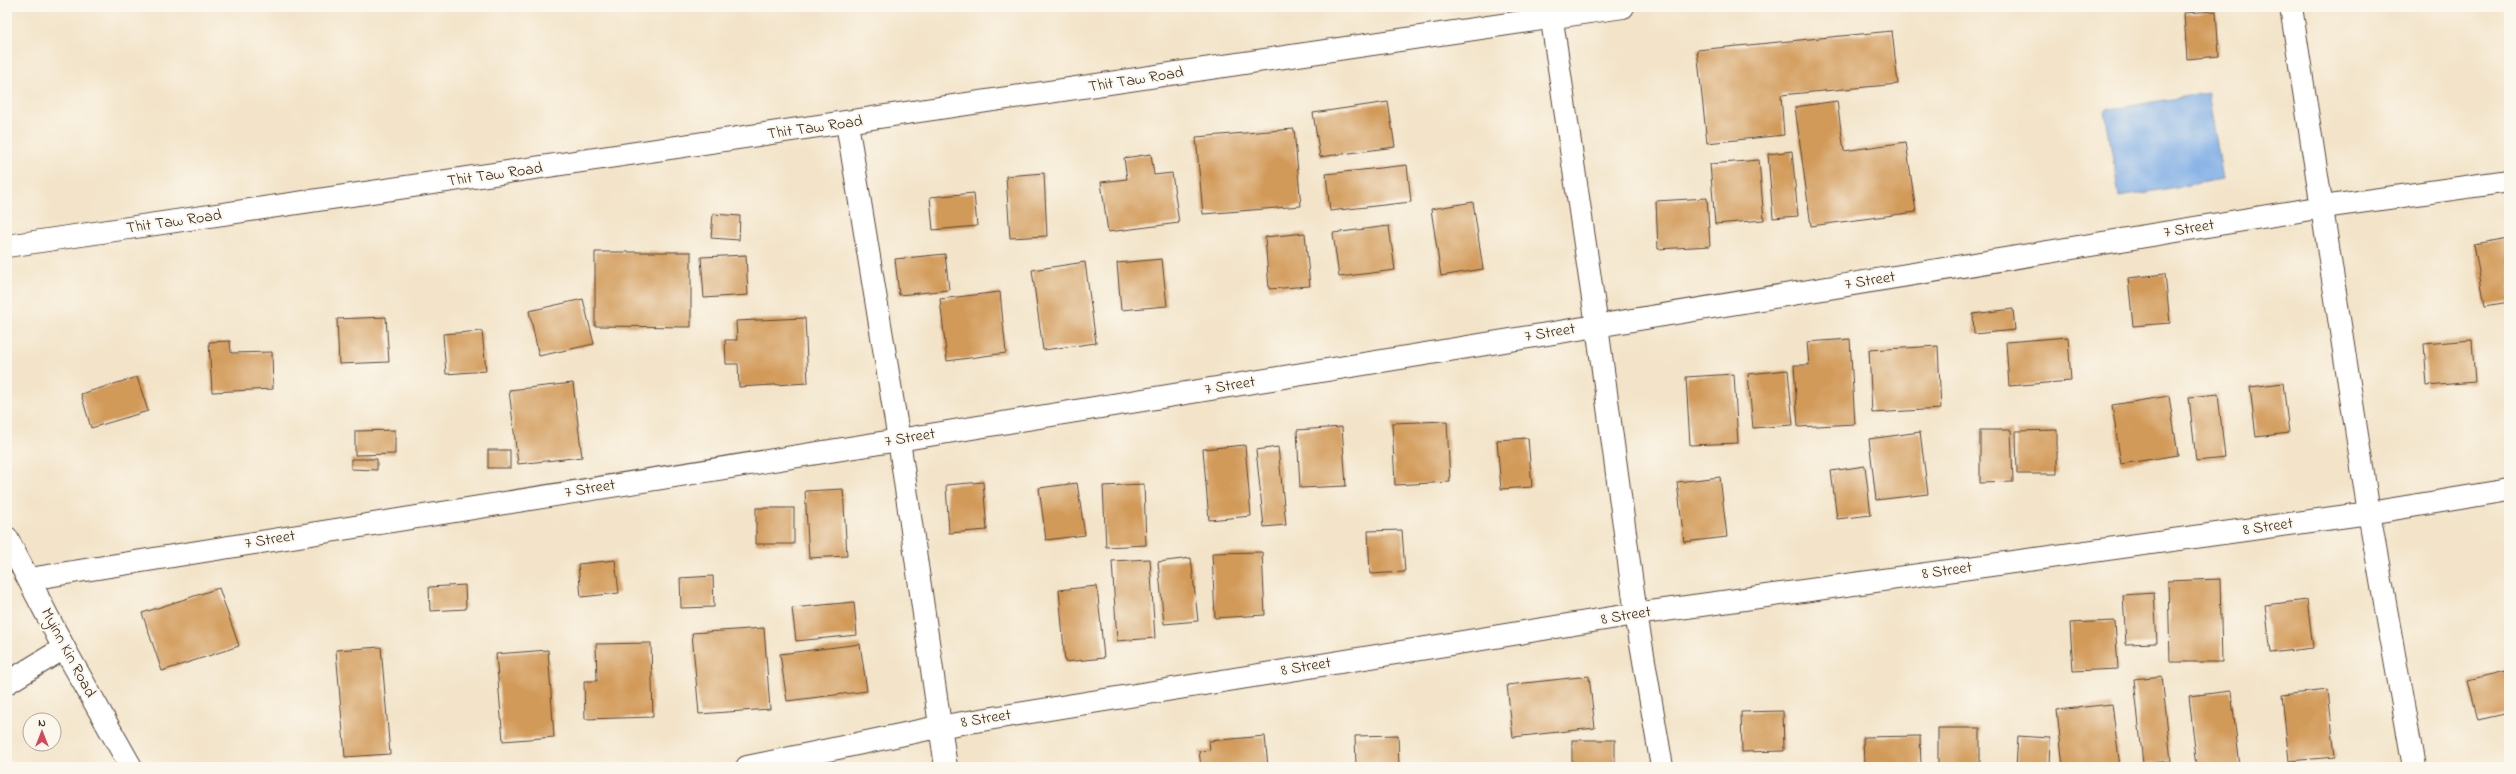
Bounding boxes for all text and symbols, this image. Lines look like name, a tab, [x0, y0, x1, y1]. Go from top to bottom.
street label: Thit Taw Road	[1087, 61, 1185, 99]
street label: Thit Taw Road	[766, 109, 864, 147]
street label: Thit Taw Road	[446, 156, 544, 194]
street label: Thit Taw Road	[125, 203, 223, 241]
street label: 7 Street	[2162, 213, 2217, 245]
street label: 7 Street	[1843, 265, 1898, 297]
street label: 7 Street	[1523, 317, 1578, 349]
street label: 7 Street	[1203, 370, 1258, 402]
street label: 7 Street	[883, 422, 938, 454]
street label: 7 Street	[563, 473, 618, 505]
street label: 8 Street	[2241, 512, 2295, 542]
street label: 7 Street	[243, 524, 298, 556]
street label: 8 Street	[1920, 556, 1974, 586]
street label: 8 Street	[1599, 600, 1653, 632]
street label: Myinn Kin Road	[34, 604, 102, 702]
street label: 8 Street	[1279, 651, 1333, 683]
street label: 8 Street	[959, 703, 1013, 735]
north arrow	[22, 712, 62, 752]
text: N	[38, 715, 46, 731]

